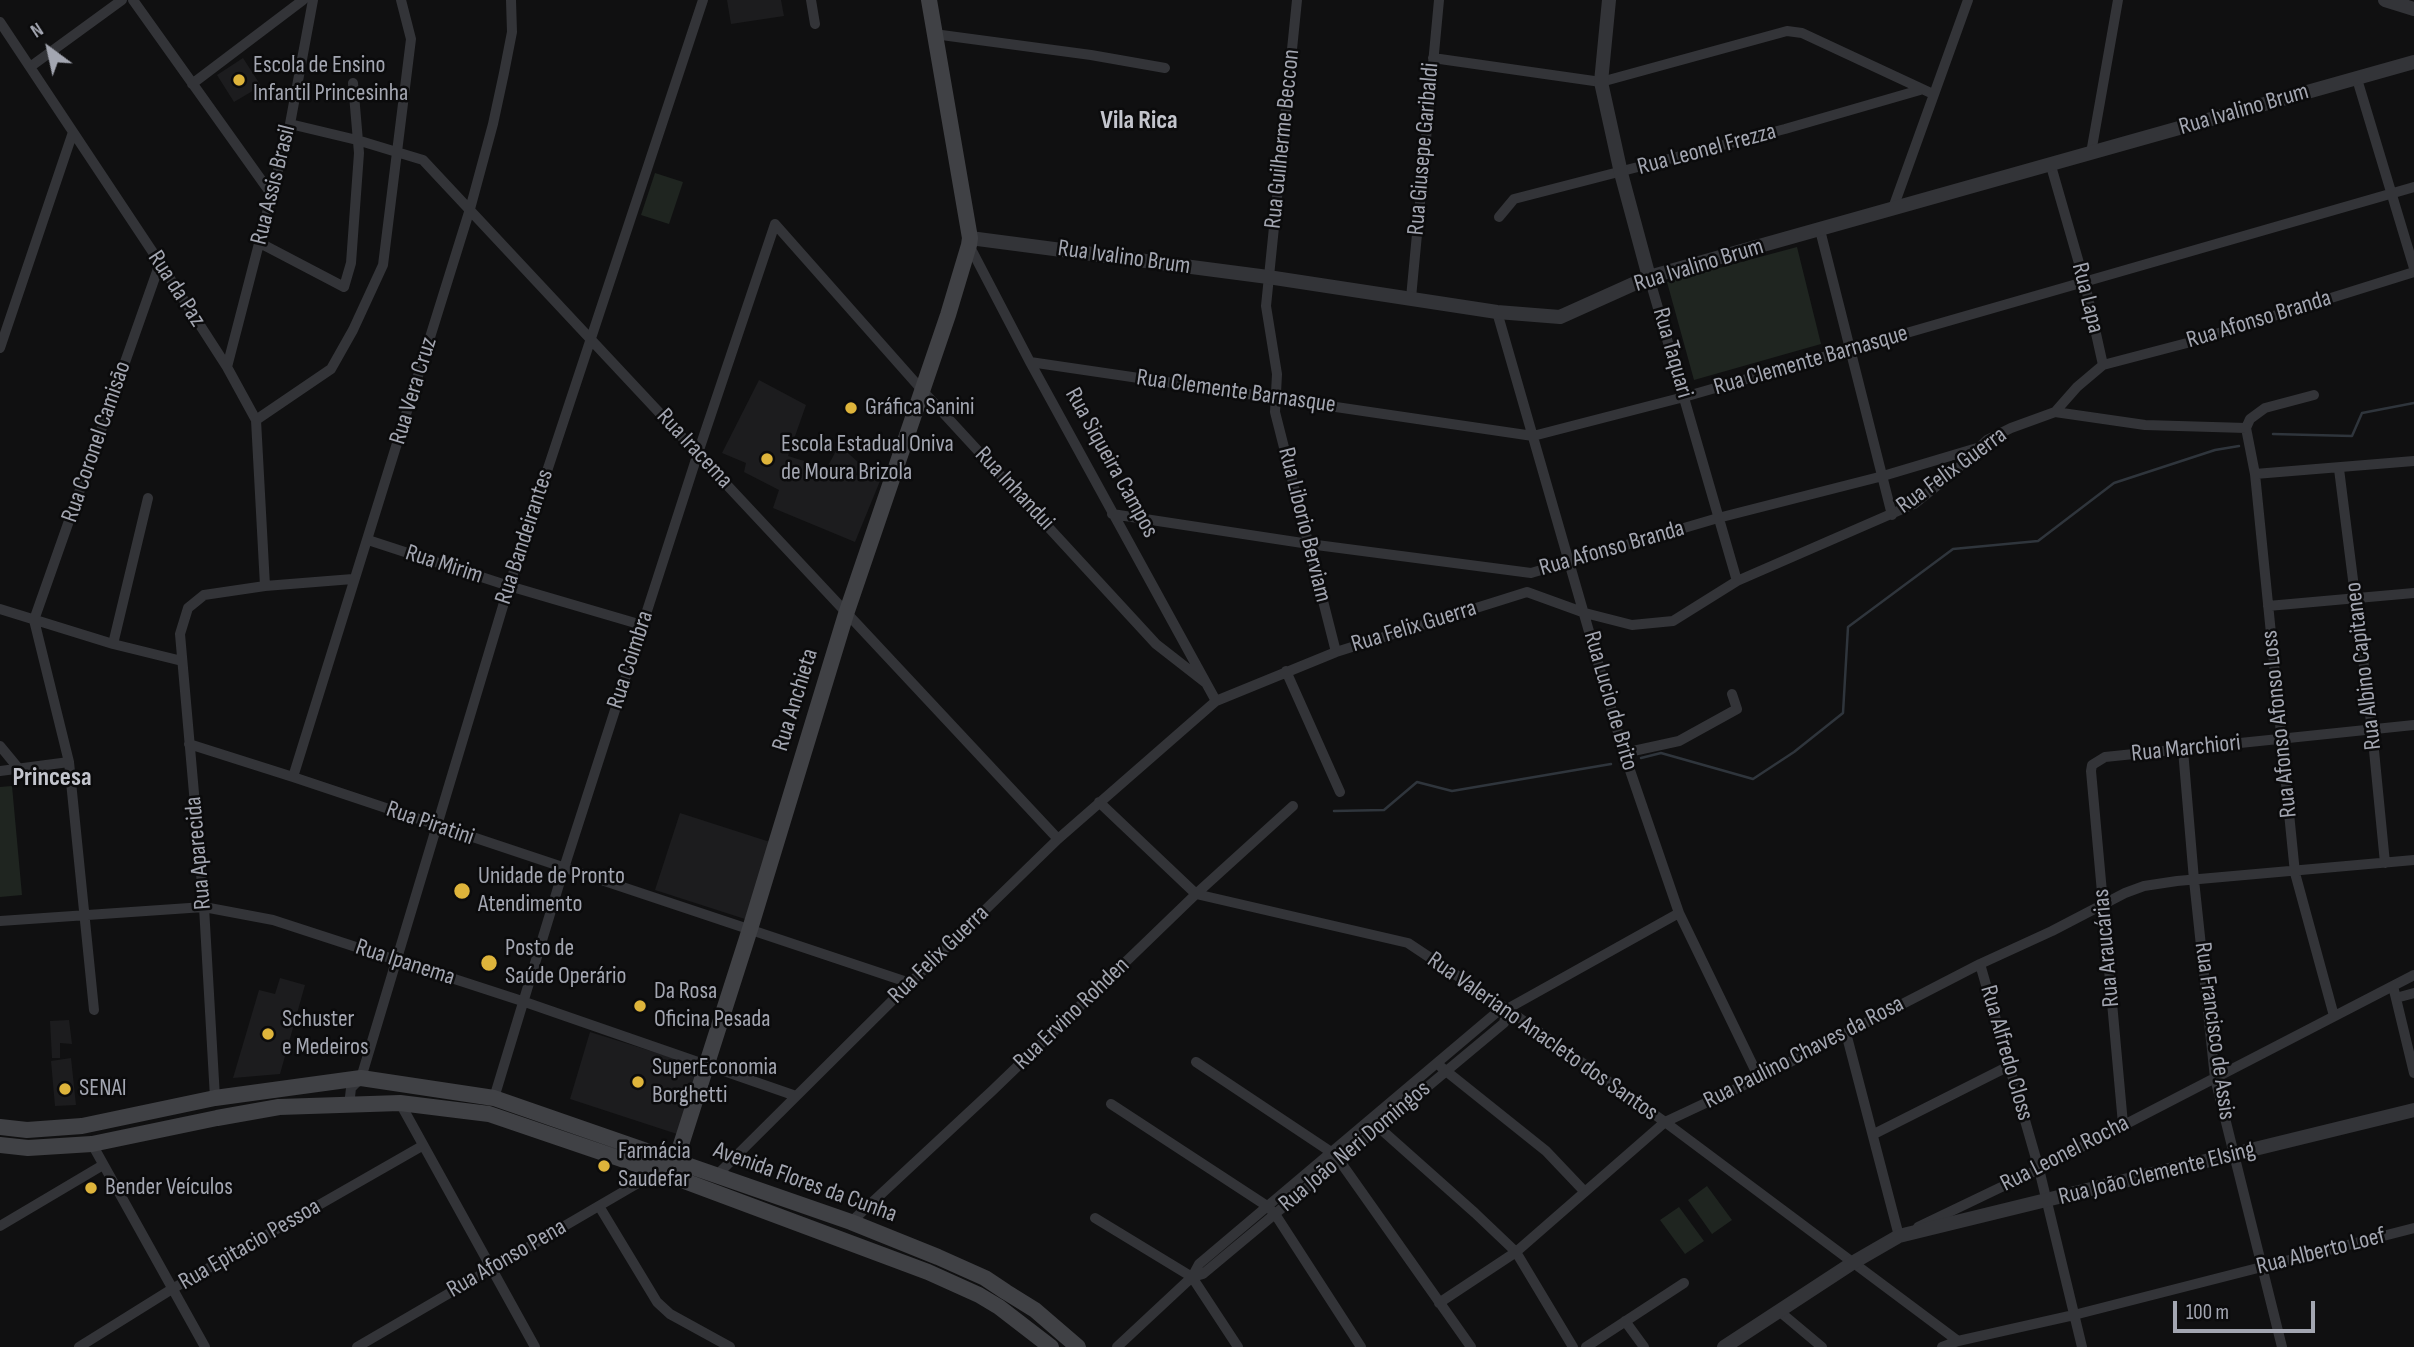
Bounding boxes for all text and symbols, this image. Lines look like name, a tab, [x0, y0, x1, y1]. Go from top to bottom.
north arrow	[14, 14, 84, 84]
text: N	[27, 19, 48, 43]
street label: Rua Guilherme Beccon	[1259, 48, 1307, 230]
place label: Escola de Ensino Infantil Princesinha	[253, 52, 408, 108]
street label: Rua Giusepe Garibaldi	[1402, 62, 1446, 236]
marker: Escola de Ensino Infantil Princesinha	[231, 72, 247, 88]
street label: Rua Ivalino Brum	[2176, 78, 2312, 142]
district label: Vila Rica	[1100, 105, 1178, 137]
street label: Rua Leonel Frezza	[1635, 118, 1779, 182]
street label: Rua Assis Brasil	[245, 122, 303, 248]
street label: Rua Ivalino Brum	[1631, 233, 1767, 299]
street label: Rua Ivalino Brum	[1056, 234, 1192, 282]
street label: Rua da Paz	[141, 246, 211, 332]
street label: Rua Lapa	[2064, 260, 2110, 336]
street label: Rua Afonso Branda	[2183, 284, 2335, 356]
street label: Rua Taquari	[1645, 305, 1699, 401]
street label: Rua Clemente Barnasque	[1711, 319, 1911, 403]
street label: Rua Vera Cruz	[384, 334, 444, 448]
street label: Rua Coronel Camisão	[56, 358, 138, 526]
street label: Rua Clemente Barnasque	[1135, 364, 1337, 420]
street label: Rua Siqueira Campos	[1058, 383, 1164, 543]
place label: Gráfica Sanini	[865, 394, 975, 422]
marker: Gráfica Sanini	[843, 400, 859, 416]
street label: Rua Iracema	[650, 403, 738, 495]
street label: Rua Felix Guerra	[1891, 421, 2013, 521]
place label: Escola Estadual Oniva de Moura Brizola	[781, 431, 954, 487]
street label: Rua Inhandui	[968, 441, 1060, 537]
street label: Rua Liborio Berviam	[1271, 445, 1337, 605]
marker: Escola Estadual Oniva de Moura Brizola	[759, 451, 775, 467]
street label: Rua Bandeirantes	[490, 466, 560, 608]
street label: Rua Afonso Branda	[1536, 515, 1688, 583]
street label: Rua Mirim	[402, 539, 486, 591]
street label: Rua Albino Capitaneo	[2339, 580, 2389, 752]
street label: Rua Felix Guerra	[1348, 594, 1480, 660]
street label: Rua Coimbra	[602, 607, 660, 713]
street label: Rua Lucio de Brito	[1576, 628, 1644, 774]
street label: Rua Afonso Afonso Loss	[2256, 629, 2304, 819]
street label: Rua Anchieta	[767, 645, 825, 755]
street label: Rua Marchiori	[2130, 729, 2242, 769]
district label: Princesa	[12, 762, 92, 794]
street label: Rua Aparecida	[180, 795, 218, 911]
street label: Rua Piratini	[382, 796, 478, 852]
place label: Unidade de Pronto Atendimento	[478, 863, 625, 919]
marker: Unidade de Pronto Atendimento	[452, 881, 472, 901]
street label: Rua Araucárias	[2087, 888, 2127, 1008]
street label: Rua Felix Guerra	[883, 900, 995, 1010]
street label: Rua Ipanema	[352, 933, 458, 993]
place label: Posto de Saúde Operário	[505, 935, 626, 991]
street label: Rua Francisco de Assis	[2187, 940, 2241, 1122]
street label: Rua Valeriano Anacleto dos Santos	[1421, 946, 1663, 1128]
street label: Rua Ervino Rohden	[1008, 952, 1136, 1076]
marker: Posto de Saúde Operário	[479, 953, 499, 973]
place label: Da Rosa Oficina Pesada	[654, 978, 770, 1034]
street label: Rua Alfredo Closs	[1973, 982, 2039, 1124]
street label: Rua Paulino Chaves da Rosa	[1699, 990, 1909, 1116]
marker: Da Rosa Oficina Pesada	[632, 998, 648, 1014]
place label: Schuster e Medeiros	[282, 1006, 369, 1062]
marker: Schuster e Medeiros	[260, 1026, 276, 1042]
place label: SuperEconomia Borghetti	[652, 1054, 777, 1110]
marker: SuperEconomia Borghetti	[630, 1074, 646, 1090]
place label: SENAI	[79, 1075, 127, 1103]
street label: Rua João Neri Domingos	[1273, 1075, 1437, 1219]
marker: SENAI	[57, 1081, 73, 1097]
street label: Rua Leonel Rocha	[1996, 1109, 2134, 1199]
street label: Avenida Flores da Cunha	[709, 1136, 901, 1230]
street label: Rua João Clemente Elsing	[2056, 1136, 2258, 1212]
place label: Farmácia Saudefar	[618, 1138, 691, 1194]
marker: Farmácia Saudefar	[596, 1158, 612, 1174]
place label: Bender Veículos	[105, 1174, 233, 1202]
marker: Bender Veículos	[83, 1180, 99, 1196]
street label: Rua Epitacio Pessoa	[174, 1193, 326, 1297]
street label: Rua Afonso Pena	[442, 1213, 572, 1305]
street label: Rua Alberto Loef	[2253, 1222, 2389, 1282]
scale bar	[2176, 1288, 2318, 1332]
text: 100 m	[2186, 1300, 2229, 1325]

